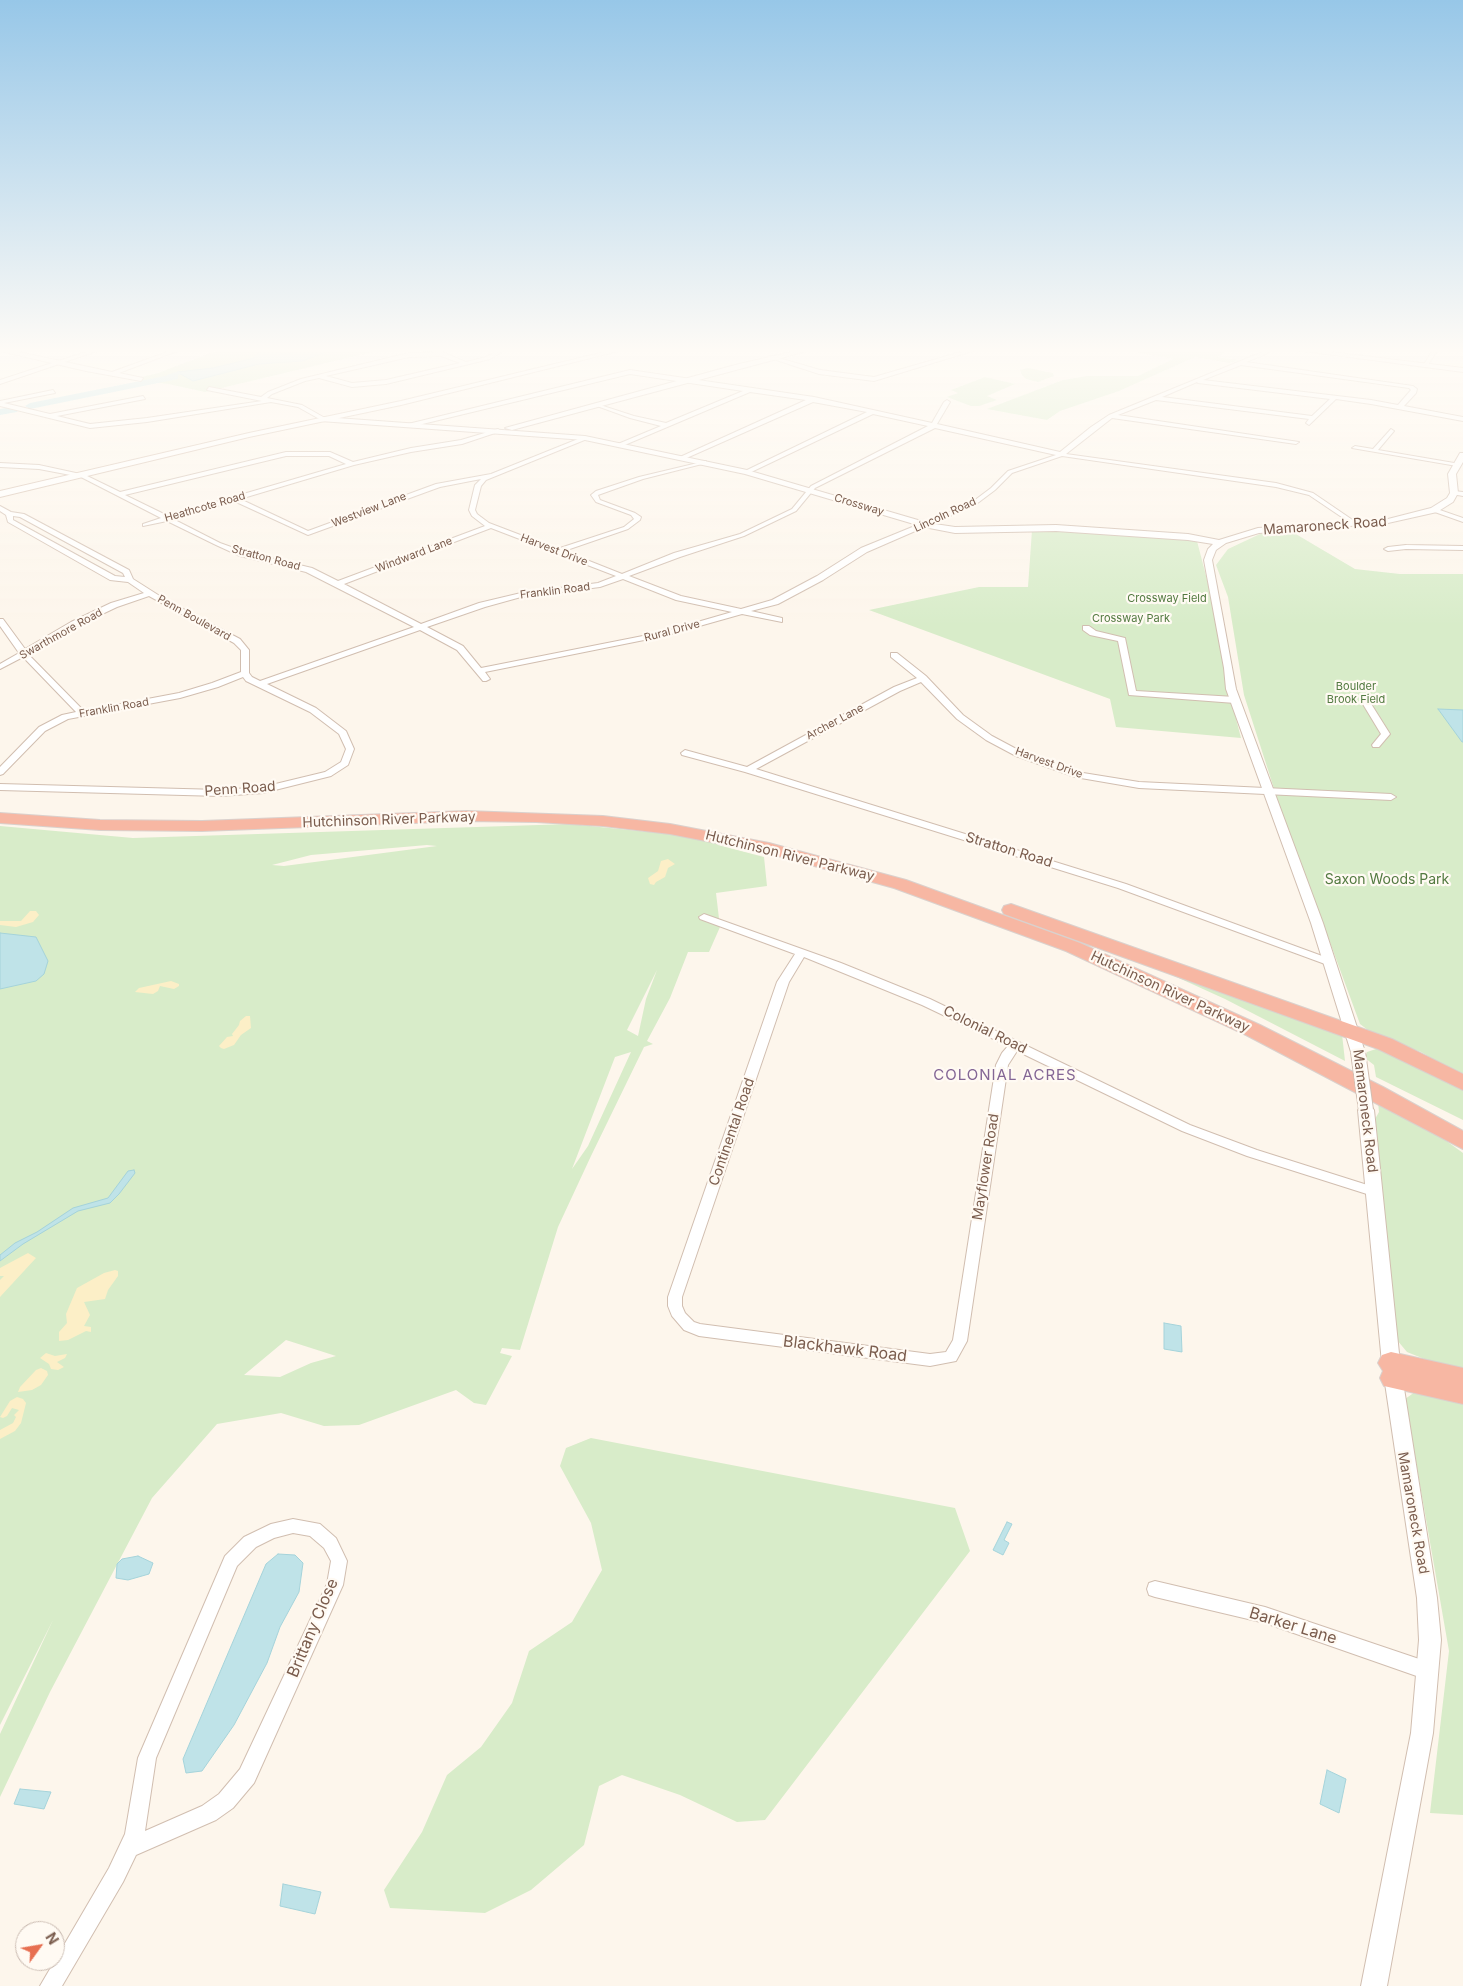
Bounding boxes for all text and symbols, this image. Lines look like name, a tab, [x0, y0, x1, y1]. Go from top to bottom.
street label: Heathcote Road	[163, 489, 247, 525]
street label: Westview Lane	[330, 490, 408, 530]
street label: Crossway	[832, 491, 886, 519]
street label: Lincoln Road	[912, 495, 978, 535]
street label: Mamaroneck Road	[1263, 513, 1387, 539]
street label: Harvest Drive	[519, 531, 589, 569]
street label: Windward Lane	[374, 534, 454, 576]
street label: Stratton Road	[230, 542, 302, 574]
street label: Franklin Road	[519, 580, 591, 602]
street label: Penn Boulevard	[155, 592, 233, 644]
park label: Crossway Field	[1127, 592, 1207, 606]
street label: Swarthmore Road	[17, 606, 105, 662]
park label: Crossway Park	[1092, 612, 1170, 626]
street label: Rural Drive	[643, 617, 701, 645]
park label: Boulder Brook Field	[1327, 680, 1385, 706]
street label: Franklin Road	[78, 695, 150, 721]
street label: Archer Lane	[804, 701, 866, 743]
street label: Harvest Drive	[1013, 745, 1085, 781]
street label: Penn Road	[204, 778, 276, 800]
street label: Hutchinson River Parkway	[302, 809, 476, 831]
street label: Hutchinson River Parkway	[704, 827, 876, 885]
street label: Stratton Road	[964, 829, 1054, 871]
park label: Saxon Woods Park	[1325, 872, 1449, 888]
street label: Hutchinson River Parkway	[1088, 948, 1252, 1036]
street label: Colonial Road	[940, 1002, 1030, 1058]
street label: Mamaroneck Road	[1349, 1048, 1381, 1174]
district label: COLONIAL ACRES	[932, 1066, 1078, 1084]
street label: Continental Road	[706, 1076, 758, 1188]
street label: Mayflower Road	[969, 1113, 1003, 1221]
street label: Blackhawk Road	[782, 1332, 908, 1366]
street label: Mamaroneck Road	[1394, 1451, 1432, 1575]
street label: Brittany Close	[284, 1576, 342, 1680]
street label: Barker Lane	[1247, 1604, 1339, 1648]
north arrow	[15, 1921, 65, 1971]
text: N	[42, 1929, 62, 1947]

